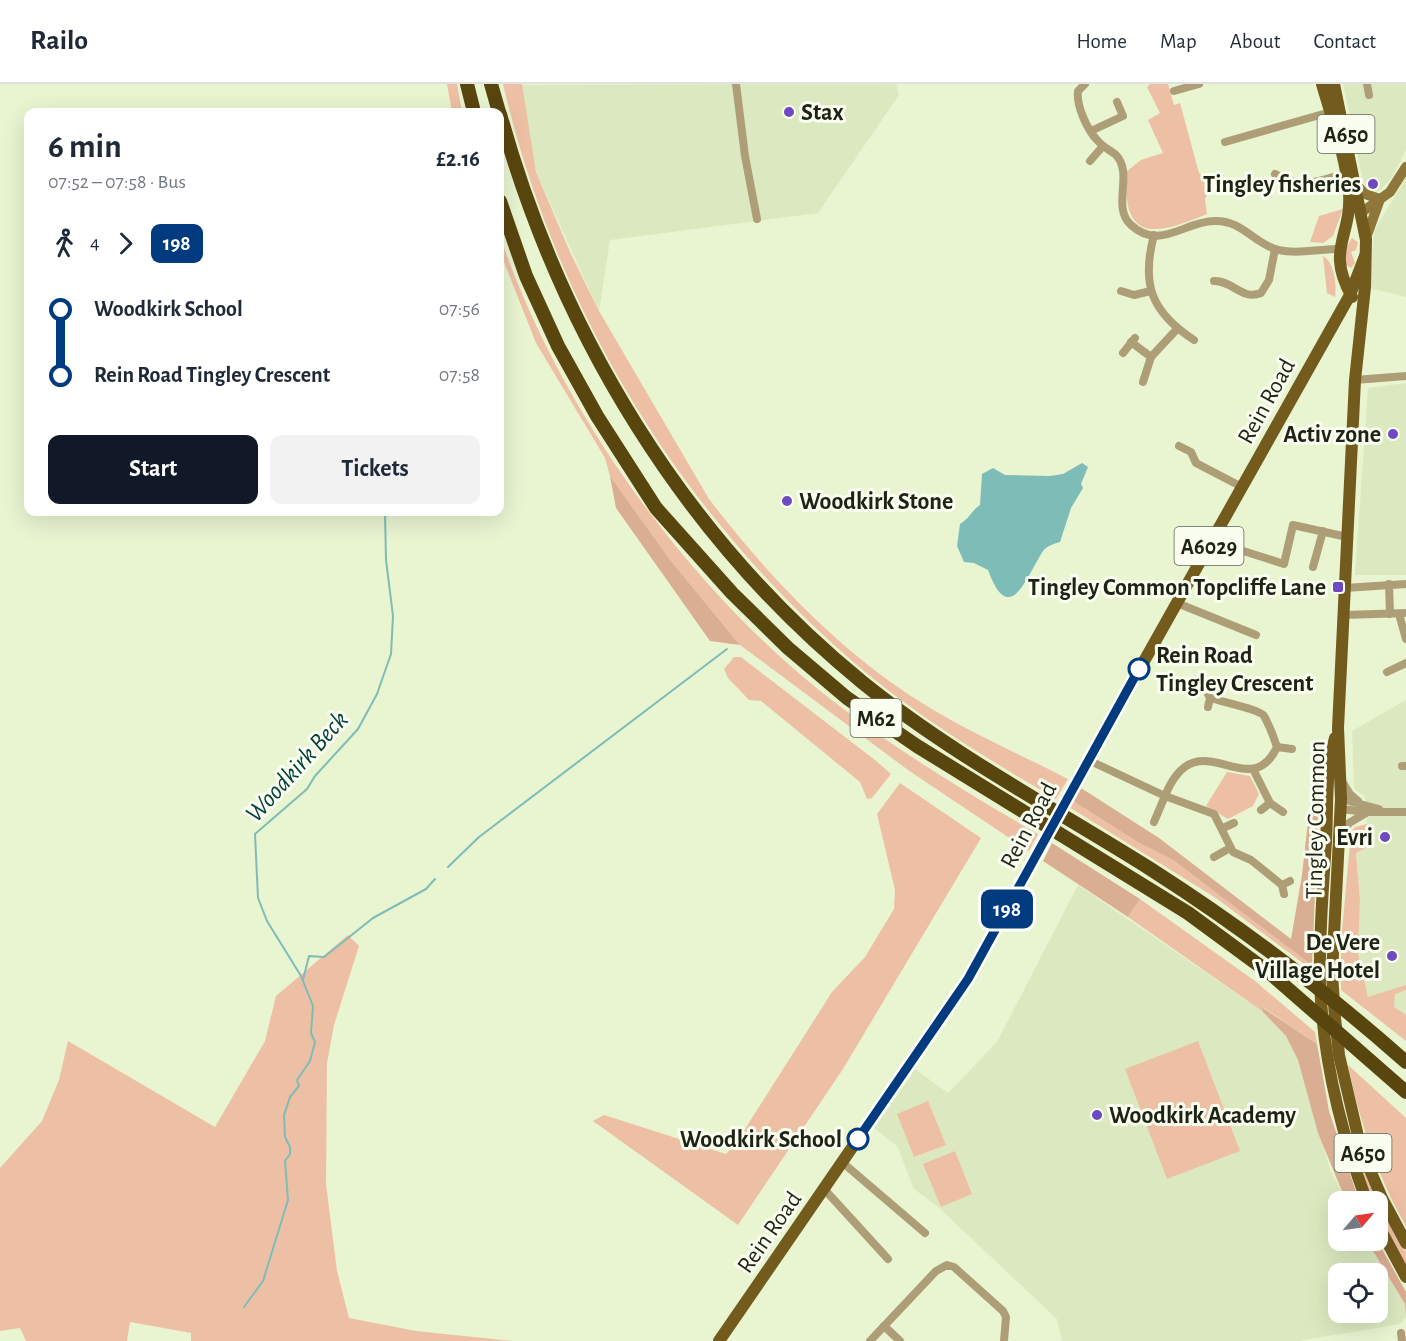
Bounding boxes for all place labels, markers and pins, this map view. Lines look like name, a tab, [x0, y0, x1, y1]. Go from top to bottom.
place label: Stax	[801, 101, 844, 125]
marker: Stax	[782, 105, 796, 119]
place label: Tingley fisheries	[1203, 173, 1361, 197]
marker: Tingley fisheries	[1366, 177, 1380, 191]
place label: Activ zone	[1283, 423, 1381, 447]
marker: Activ zone	[1386, 427, 1400, 441]
place label: Woodkirk Stone	[799, 490, 953, 514]
marker: Woodkirk Stone	[780, 494, 794, 508]
place label: Tingley Common Topcliffe Lane	[1028, 576, 1326, 600]
marker: Tingley Common Topcliffe Lane	[1331, 580, 1345, 594]
place label: Rein Road Tingley Crescent	[1156, 644, 1313, 696]
marker: Rein Road Tingley Crescent	[1128, 658, 1150, 680]
place label: Evri	[1336, 826, 1373, 850]
marker: Evri	[1378, 830, 1392, 844]
place label: De Vere Village Hotel	[1255, 931, 1380, 983]
marker: De Vere Village Hotel	[1385, 949, 1399, 963]
place label: Woodkirk Academy	[1109, 1104, 1296, 1128]
marker: Woodkirk Academy	[1090, 1108, 1104, 1122]
place label: Woodkirk School	[680, 1128, 842, 1152]
marker: Woodkirk School	[847, 1128, 869, 1150]

